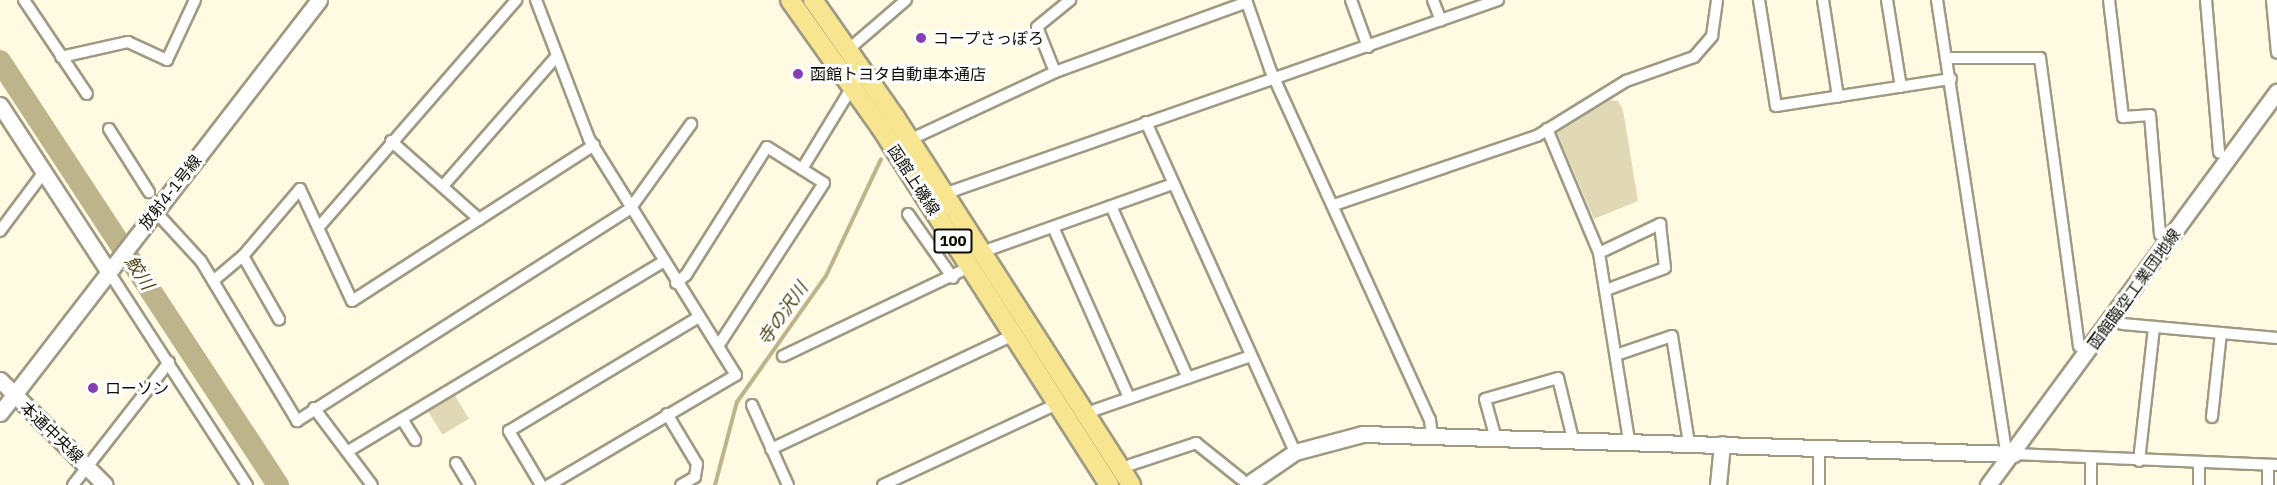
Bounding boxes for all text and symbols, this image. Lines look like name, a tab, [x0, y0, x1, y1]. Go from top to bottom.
place label: コープさっぽろ	[933, 28, 1045, 48]
marker: コープさっぽろ	[914, 31, 928, 45]
place label: 函館トヨタ自動車本通店	[810, 64, 986, 84]
marker: 函館トヨタ自動車本通店	[791, 67, 805, 81]
street label: 函館上磯線	[884, 141, 944, 219]
street label: 放射4-1号線	[135, 151, 205, 233]
street label: 函館臨空工業団地線	[2084, 225, 2184, 353]
road number: 100	[934, 229, 972, 253]
water label: 鮫川	[120, 252, 158, 294]
water label: 寺の沢川	[754, 278, 812, 350]
place label: ローソン	[105, 378, 169, 398]
marker: ローソン	[86, 381, 100, 395]
street label: 本通中央線	[17, 397, 87, 467]

